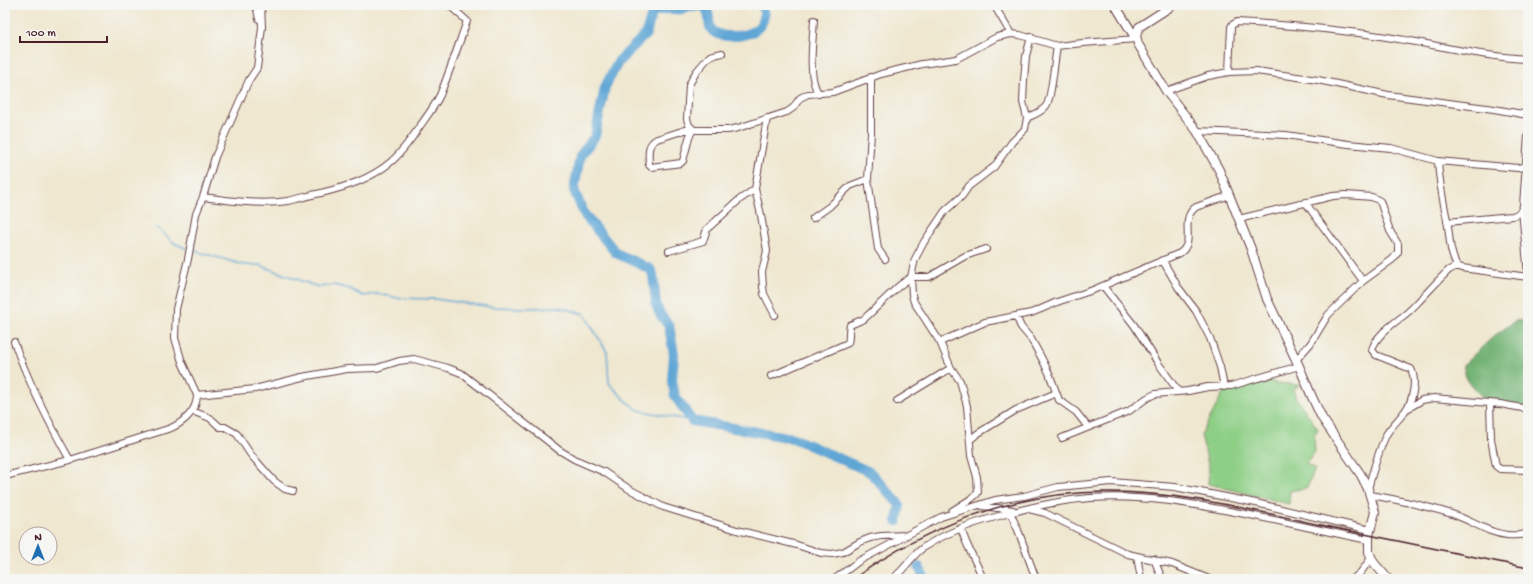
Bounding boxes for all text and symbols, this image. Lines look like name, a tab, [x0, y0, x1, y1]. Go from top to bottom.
scale bar	[20, 18, 107, 44]
text: 100 m	[25, 27, 56, 41]
north arrow	[18, 526, 58, 566]
text: N	[34, 532, 42, 544]

